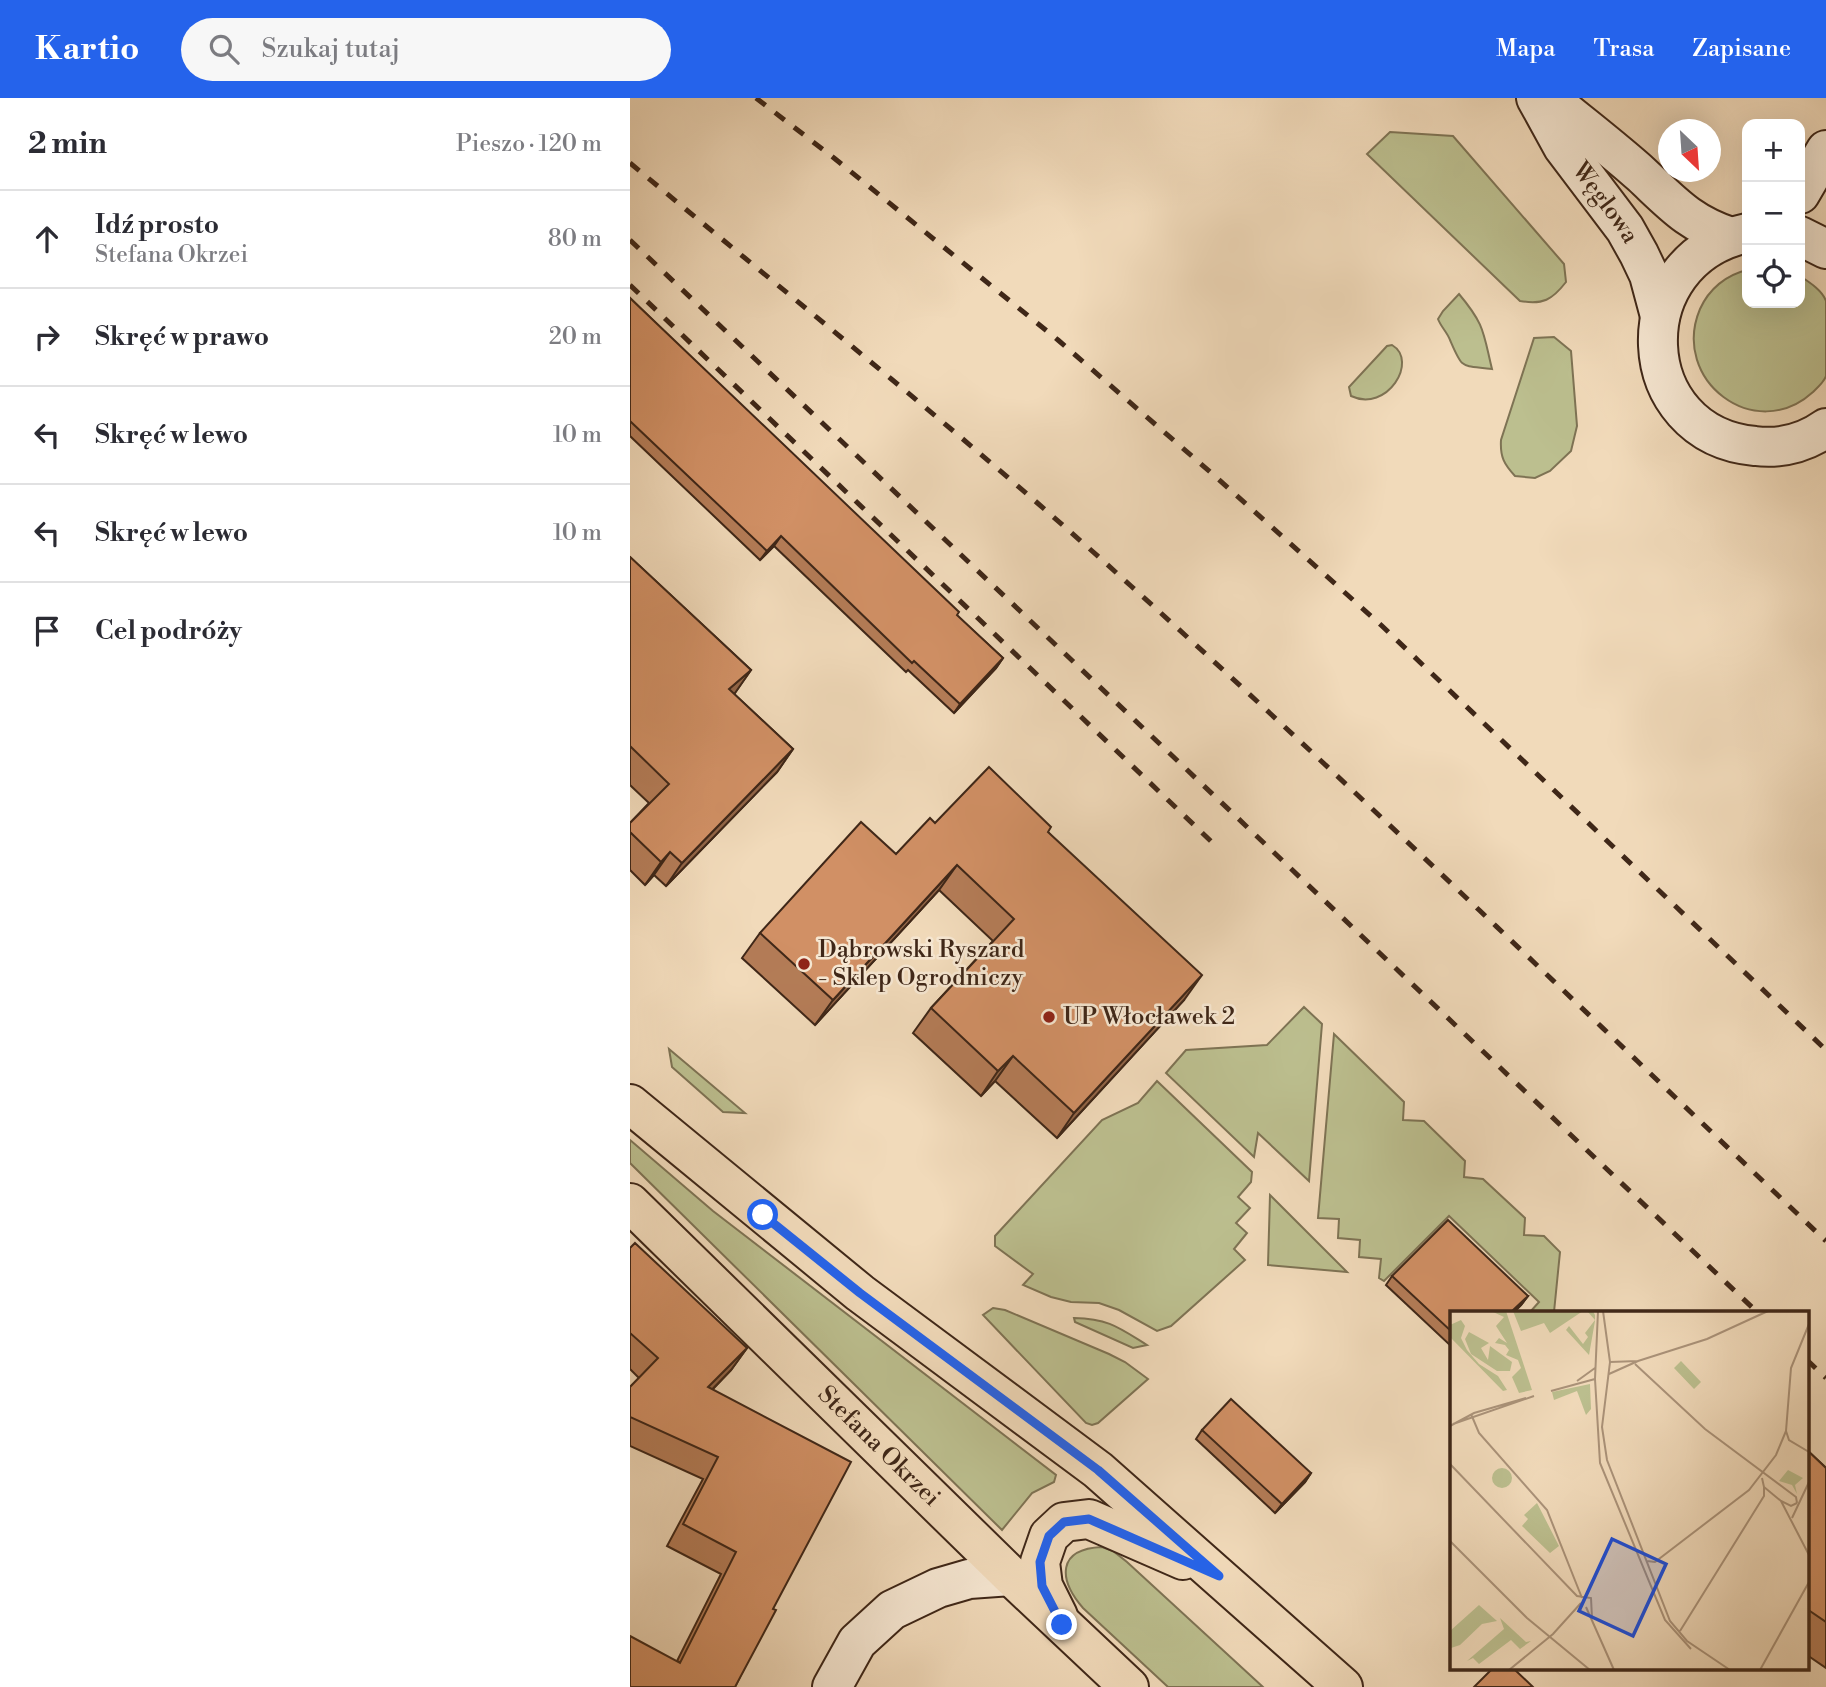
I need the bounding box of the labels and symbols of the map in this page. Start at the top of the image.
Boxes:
north arrow [1658,119,1721,182]
street label: Węglowa [1564,156,1645,249]
place label: Dąbrowski Ryszard - Sklep Ogrodniczy [818,935,1025,993]
marker: Dąbrowski Ryszard - Sklep Ogrodniczy [796,956,812,972]
place label: UP Włocławek 2 [1063,1002,1235,1032]
marker: UP Włocławek 2 [1041,1009,1057,1025]
route start [747,1199,778,1230]
inset map [1450,1311,1808,1670]
street label: Stefana Okrzei [811,1380,946,1513]
route end [1046,1609,1077,1640]

